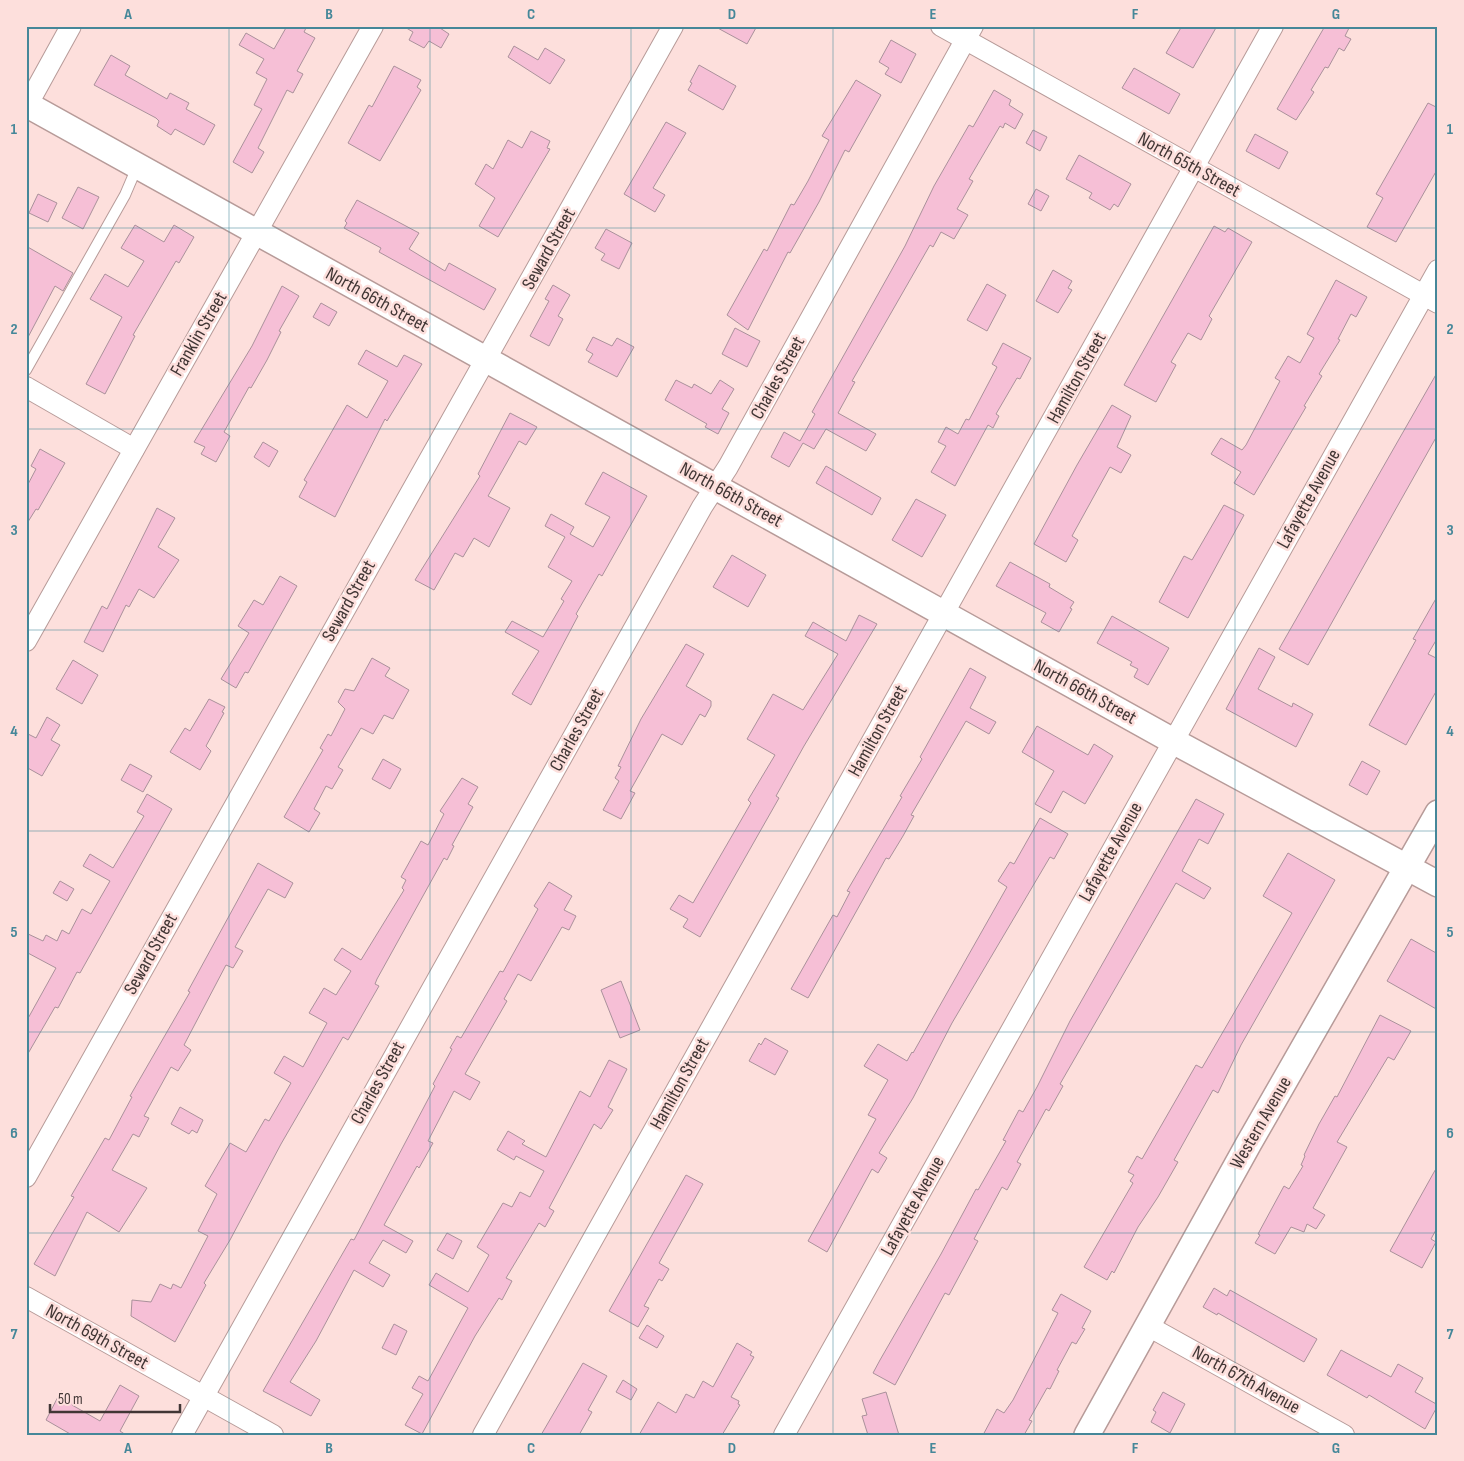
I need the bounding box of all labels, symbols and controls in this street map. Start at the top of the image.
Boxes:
text: A [123,5,132,24]
text: B [325,5,333,24]
text: C [527,5,535,24]
text: D [728,5,736,24]
text: E [930,5,937,24]
text: F [1132,5,1139,24]
text: G [1332,5,1340,24]
text: 1 [11,120,18,139]
text: 1 [1447,120,1454,139]
street label: North 65th Street [1134,128,1244,203]
street label: Seward Street [517,204,581,294]
street label: North 66th Street [322,262,433,338]
street label: Franklin Street [166,287,232,380]
text: 2 [10,320,18,339]
text: 2 [1446,320,1454,339]
street label: Hamilton Street [1042,328,1112,428]
street label: Charles Street [746,332,810,423]
street label: Lafayette Avenue [1272,445,1346,553]
street label: North 66th Street [676,457,787,533]
text: 3 [10,521,18,540]
text: 3 [1446,521,1454,540]
street label: Seward Street [317,556,381,646]
street label: North 66th Street [1030,654,1141,730]
street label: Hamilton Street [843,681,913,781]
street label: Charles Street [545,684,609,775]
text: 4 [10,722,18,741]
text: 4 [1446,722,1454,741]
street label: Lafayette Avenue [1074,798,1148,906]
street label: Seward Street [119,909,183,999]
text: 5 [10,923,18,942]
text: 5 [1446,923,1454,942]
street label: Hamilton Street [645,1034,715,1134]
street label: Charles Street [346,1037,410,1128]
street label: Western Avenue [1225,1073,1297,1173]
text: 6 [10,1124,18,1143]
text: 6 [1446,1124,1454,1143]
street label: Lafayette Avenue [876,1152,950,1260]
street label: North 69th Street [42,1299,153,1375]
text: 7 [11,1325,18,1344]
text: 7 [1447,1325,1454,1344]
street label: North 67th Avenue [1188,1341,1304,1419]
scale bar [50,1381,180,1413]
text: 50 m [58,1390,83,1409]
text: A [123,1439,132,1458]
text: B [325,1439,333,1458]
text: C [527,1439,535,1458]
text: D [728,1439,736,1458]
text: E [930,1439,937,1458]
text: F [1132,1439,1139,1458]
text: G [1332,1439,1340,1458]

